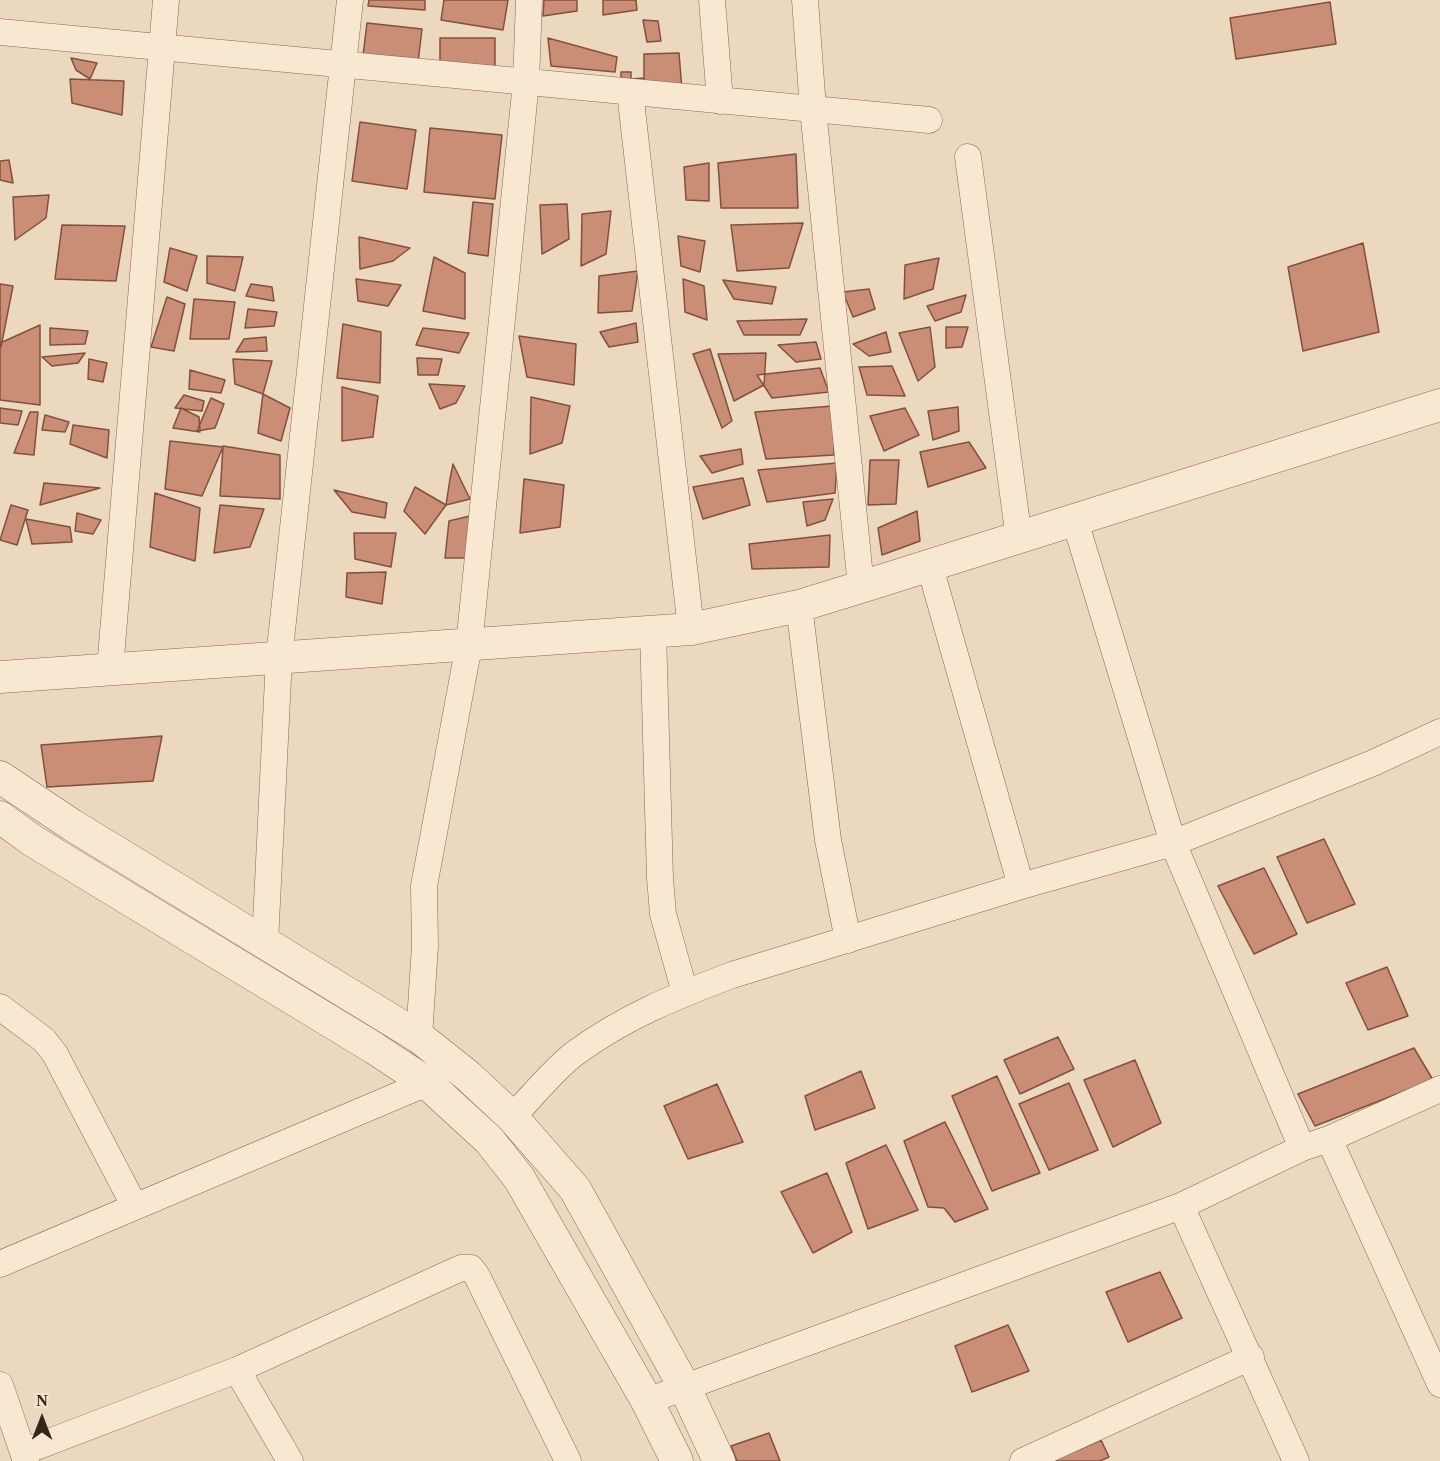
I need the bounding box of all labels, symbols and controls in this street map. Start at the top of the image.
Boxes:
north arrow [12,1389,72,1449]
text: N [36,1392,48,1409]

